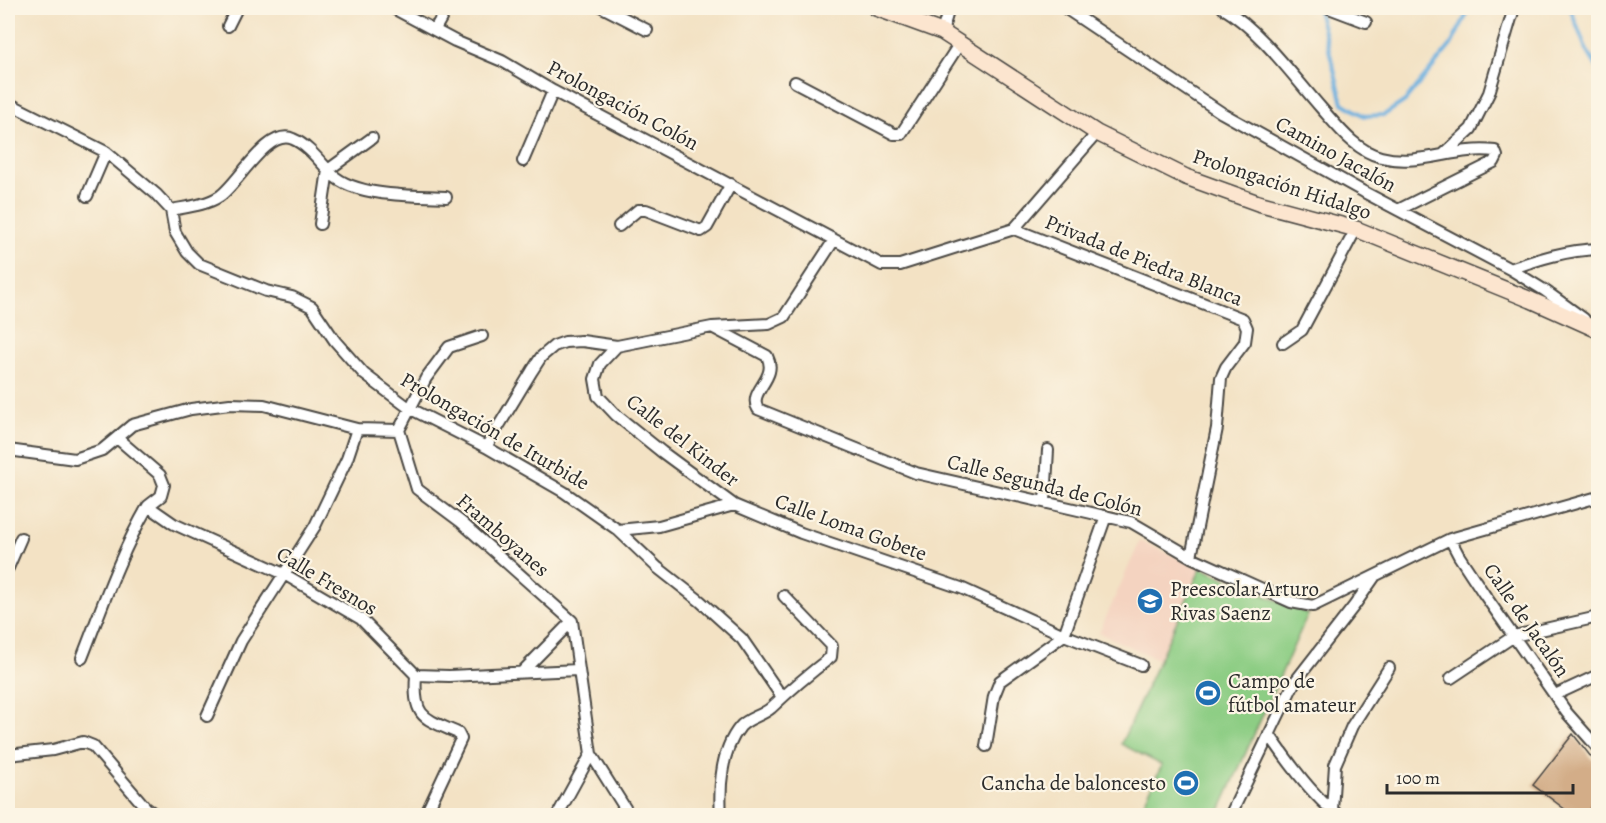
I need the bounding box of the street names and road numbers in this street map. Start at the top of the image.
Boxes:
street label: Prolongación Colón [542,53,704,157]
street label: Camino Jacalón [1271,109,1401,199]
street label: Prolongación Hidalgo [1189,142,1375,226]
street label: Privada de Piedra Blanca [1041,207,1247,313]
street label: Prolongación de Iturbide [395,365,595,497]
street label: Calle del Kinder [621,387,745,493]
street label: Calle Segunda de Colón [944,447,1146,523]
street label: Framboyanes [451,487,555,583]
street label: Calle Loma Gobete [771,487,931,567]
street label: Calle Fresnos [271,540,383,622]
street label: Calle de Jacalón [1477,557,1577,683]

